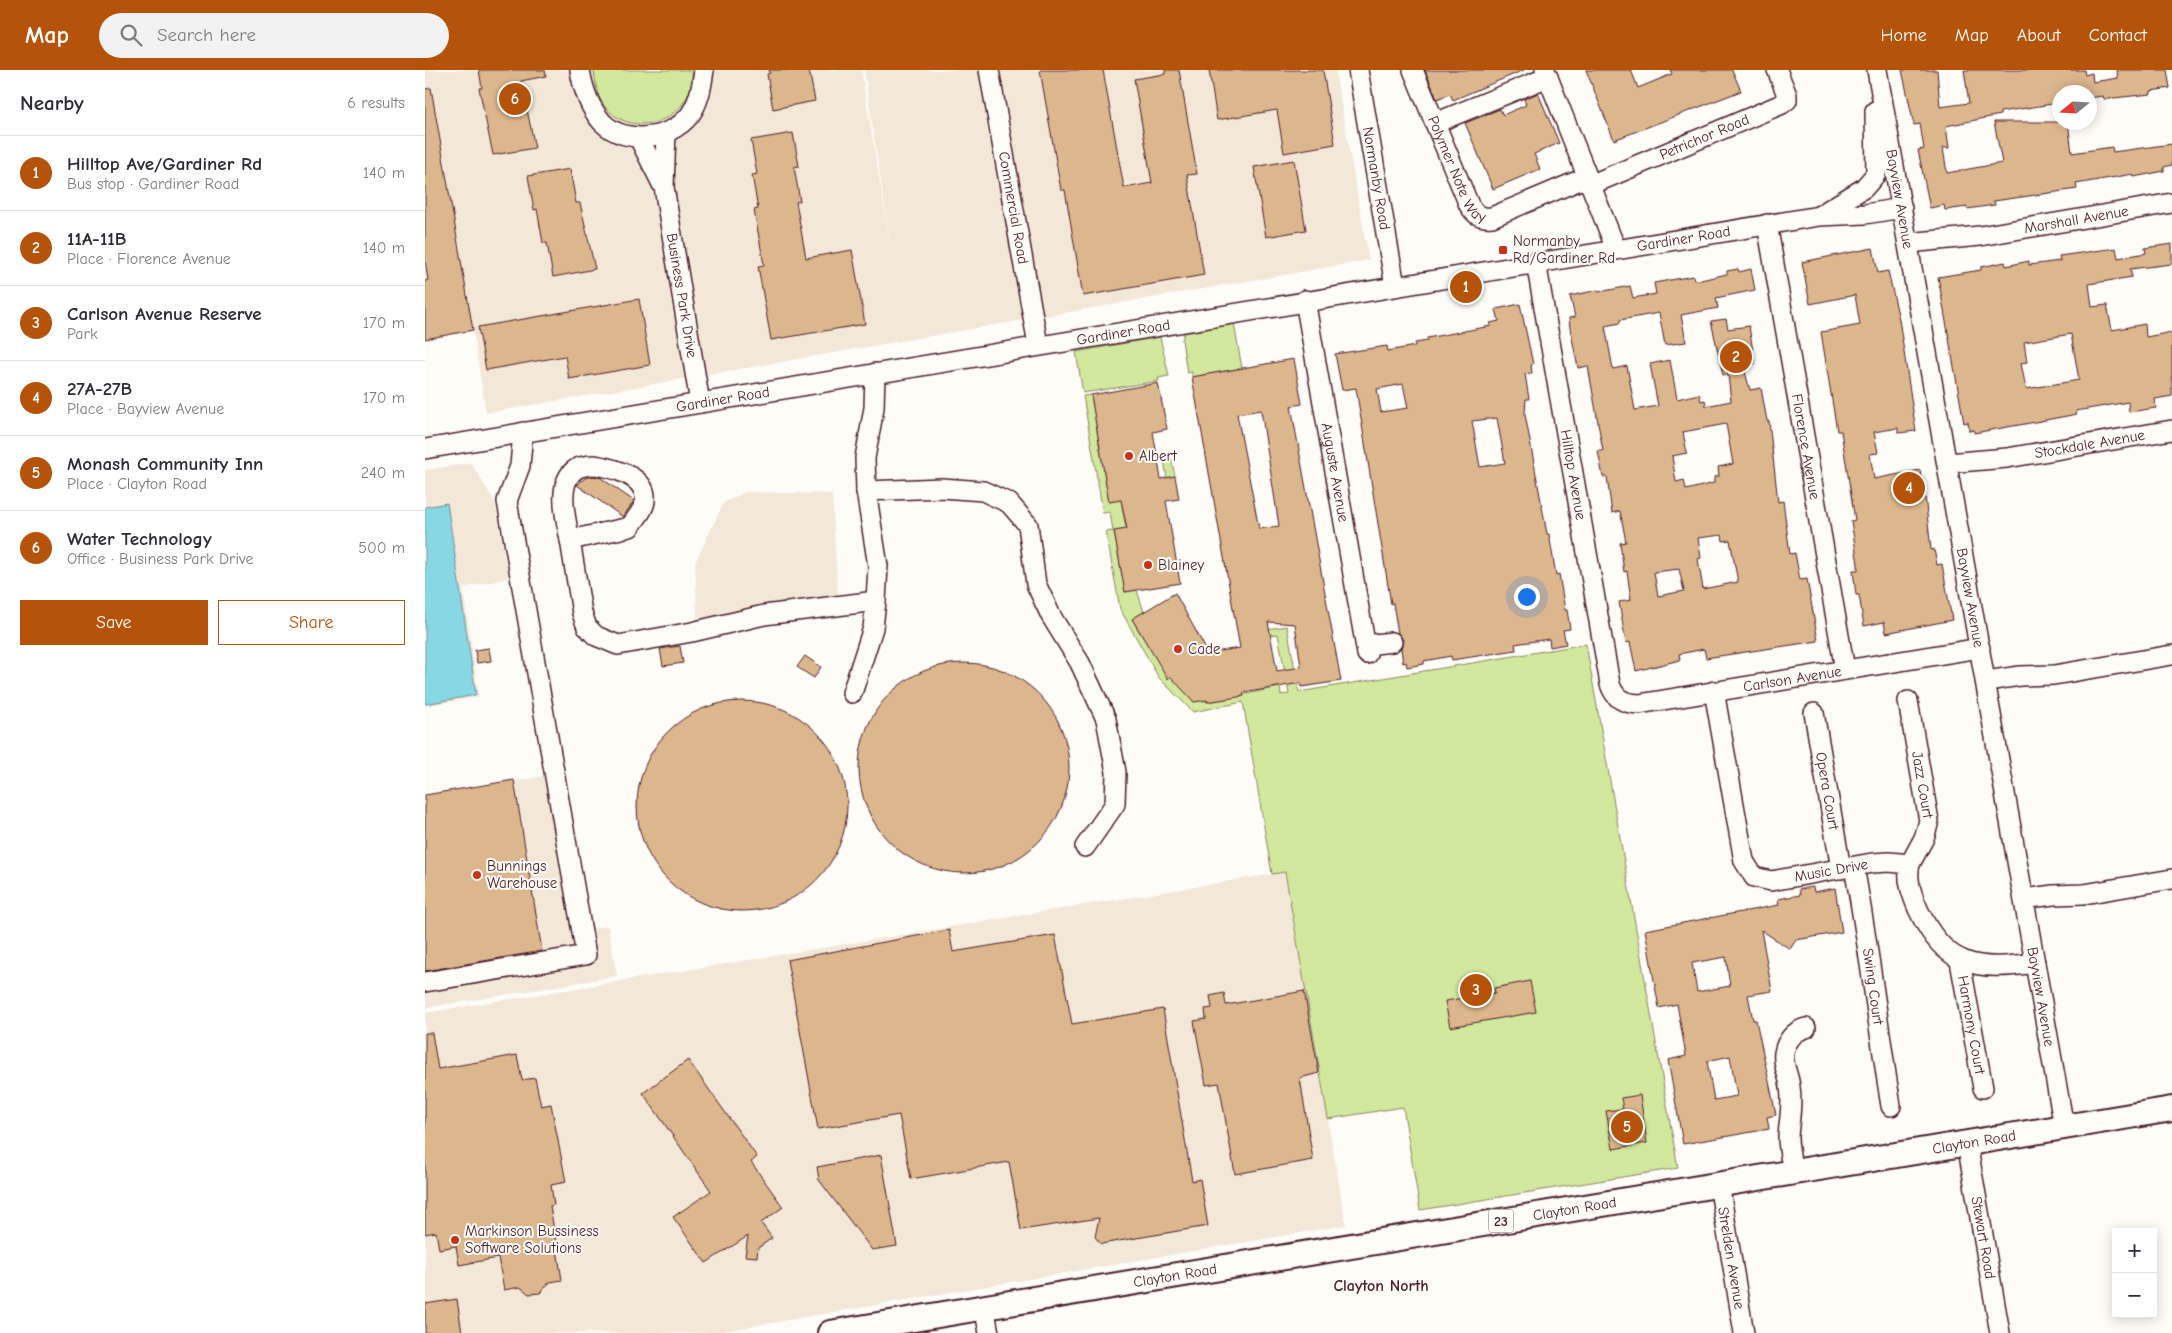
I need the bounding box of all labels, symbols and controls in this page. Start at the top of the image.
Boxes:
search box [99,13,449,58]
text: Map [25,21,69,49]
icon: search [117,21,145,49]
text: Search here [157,24,256,46]
text: Home [1880,25,1927,46]
text: Map [1955,25,1989,46]
text: About [2017,25,2061,46]
text: Contact [2089,25,2147,46]
pin: 6 [499,80,531,118]
north arrow [2052,85,2097,130]
text: Nearby [20,91,84,115]
text: 6 results [347,94,405,112]
street label: Petrichor Road [1657,110,1752,164]
street label: Polymer Note Way [1424,113,1488,226]
street label: Normanby Road [1359,125,1394,231]
street label: Bayview Avenue [1882,148,1918,251]
street label: Commercial Road [995,150,1032,266]
text: Hilltop Ave/Gardiner Rd [67,153,262,175]
text: 1 [33,164,39,182]
text: 140 m [363,164,405,182]
text: Bus stop · Gardiner Road [67,175,239,193]
street label: Marshall Avenue [2023,202,2130,237]
street label: Gardiner Road [1635,222,1732,255]
text: 11A-11B [67,228,126,250]
street label: Business Park Drive [663,232,701,360]
place label: Normanby Rd/Gardiner Rd [1513,232,1615,267]
text: 2 [32,239,40,257]
text: 140 m [363,239,405,257]
marker: Normanby Rd/Gardiner Rd [1497,244,1509,256]
text: Place · Florence Avenue [67,250,231,268]
pin: 1 [1450,268,1482,306]
text: Carlson Avenue Reserve [67,303,262,325]
text: 3 [32,314,40,332]
text: 170 m [363,314,405,332]
street label: Gardiner Road [1075,316,1171,349]
text: Park [67,325,98,343]
pin: 2 [1720,338,1752,376]
text: 27A-27B [67,378,132,400]
street label: Gardiner Road [675,383,771,416]
text: 4 [32,389,40,407]
text: 170 m [363,389,405,407]
street label: Florence Avenue [1788,392,1824,501]
text: Place · Bayview Avenue [67,400,224,418]
street label: Auguste Avenue [1318,421,1353,524]
street label: Stockdale Avenue [2033,426,2147,462]
street label: Hilltop Avenue [1557,428,1590,522]
place label: Albert [1139,447,1177,465]
marker: Albert [1123,450,1135,462]
text: Monash Community Inn [67,453,263,475]
text: 5 [32,464,40,482]
text: 240 m [361,464,405,482]
pin: 4 [1893,469,1925,507]
text: Place · Clayton Road [67,475,207,493]
text: Water Technology [67,528,212,550]
text: 6 [32,539,40,557]
text: 500 m [358,539,405,557]
street label: Bayview Avenue [1953,547,1988,649]
text: Office · Business Park Drive [67,550,253,568]
place label: Blainey [1158,556,1205,574]
marker: Blainey [1142,559,1154,571]
your location [1514,584,1540,610]
button: Save [20,600,208,645]
button: Share [218,600,405,645]
place label: Cade [1188,640,1221,658]
marker: Cade [1172,643,1184,655]
street label: Carlson Avenue [1742,662,1843,696]
street label: Jazz Court [1908,750,1937,820]
street label: Opera Court [1812,751,1843,832]
street label: Music Drive [1793,855,1870,886]
place label: Bunnings Warehouse [487,857,558,892]
marker: Bunnings Warehouse [471,869,483,881]
street label: Bayview Avenue [2023,945,2059,1048]
street label: Swing Court [1859,947,1888,1027]
pin: 3 [1460,971,1492,1009]
street label: Harmony Court [1954,974,1989,1076]
pin: 5 [1611,1108,1643,1146]
street label: Clayton Road [1931,1126,2017,1158]
street label: Clayton Road [1532,1193,1618,1225]
street label: Stewart Road [1967,1195,1999,1280]
street label: Strelden Avenue [1714,1205,1749,1311]
road number: 23 [1489,1210,1513,1232]
place label: Markinson Bussiness Software Solutions [465,1222,599,1257]
map controls [2112,1228,2157,1318]
button: + [2112,1228,2157,1273]
marker: Markinson Bussiness Software Solutions [449,1234,461,1246]
street label: Clayton Road [1132,1260,1218,1291]
button: − [2112,1273,2157,1318]
district label: Clayton North [1333,1277,1429,1295]

